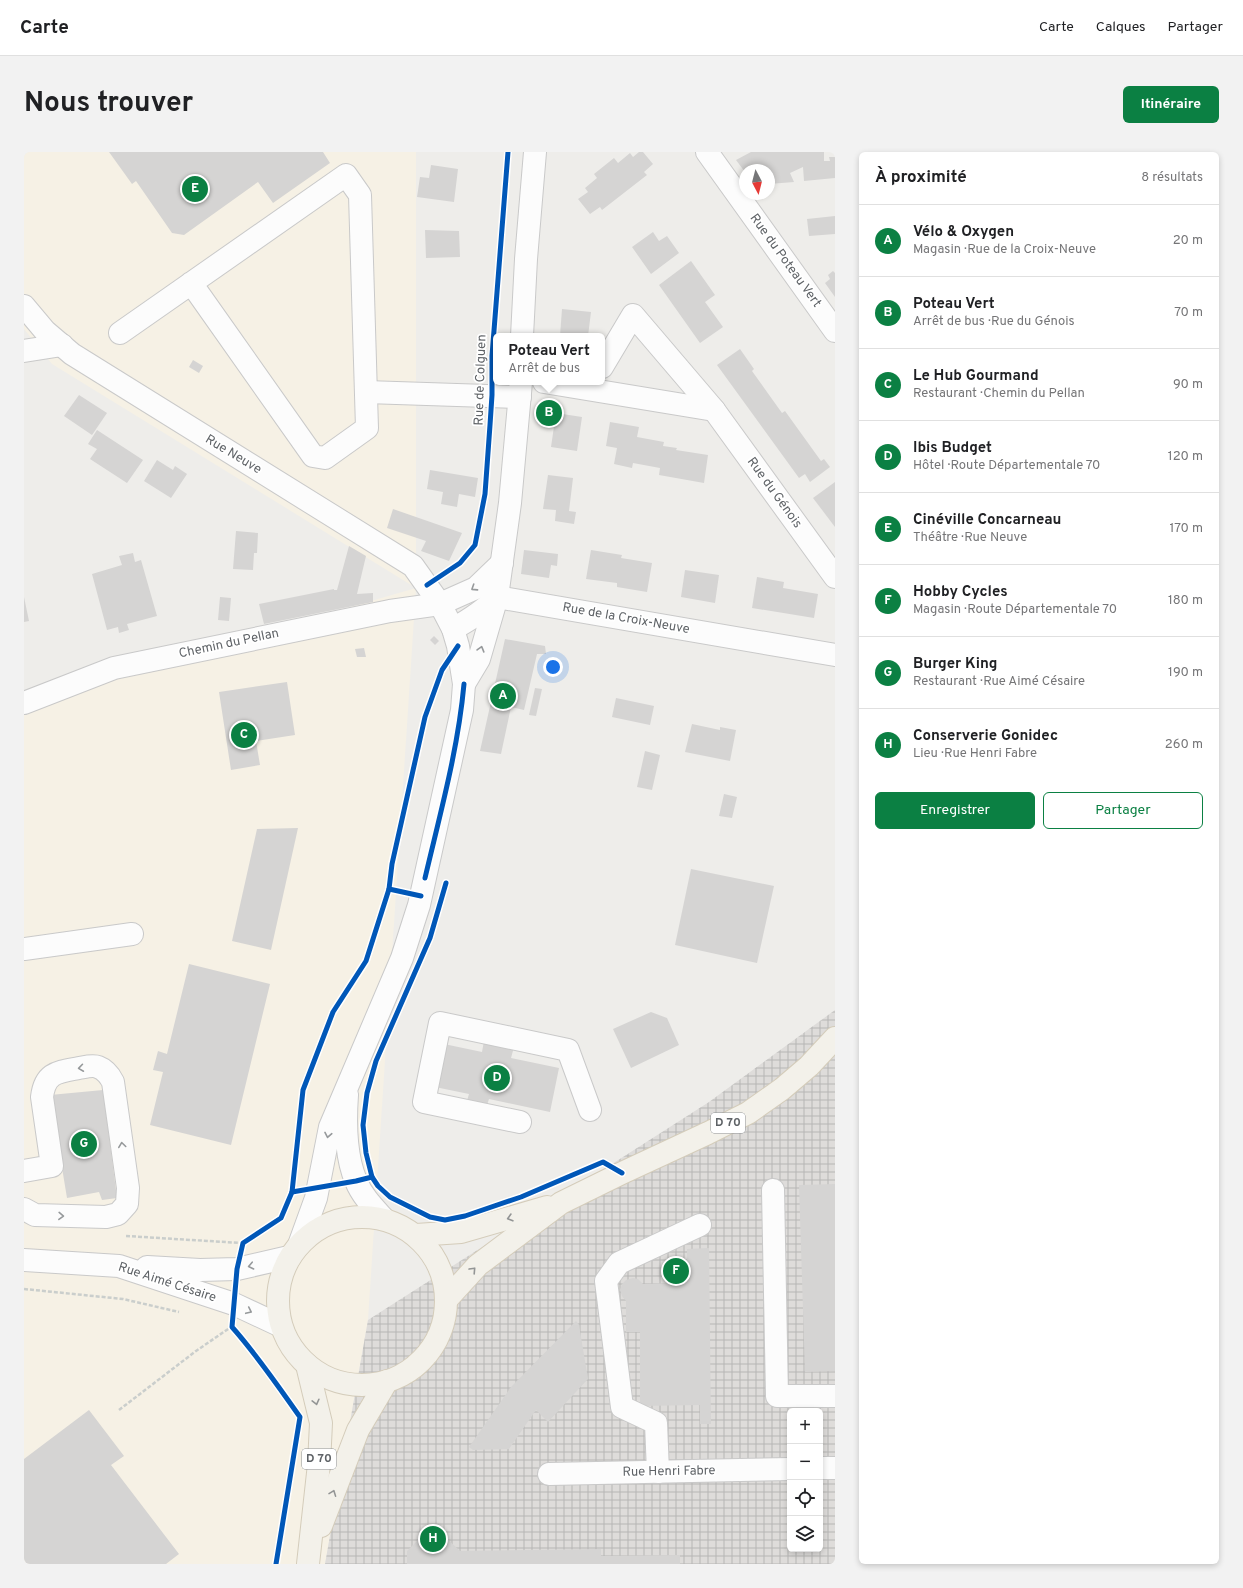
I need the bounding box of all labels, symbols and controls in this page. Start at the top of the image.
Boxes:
text: Carte [20,16,69,40]
text: Carte [1039,19,1074,36]
text: Calques [1096,19,1146,36]
text: Partager [1168,19,1223,36]
text: Nous trouver [24,86,193,122]
button: Itinéraire [1123,86,1219,123]
north arrow [739,164,775,200]
text: À proximité [875,167,967,189]
text: 8 résultats [1141,170,1203,186]
pin: E [182,174,208,204]
street label: Rue du Poteau Vert [746,211,824,311]
text: Vélo & Oxygen [913,223,1014,242]
text: A [883,233,893,249]
text: 20 m [1173,233,1203,249]
text: Magasin · Rue de la Croix-Neuve [913,242,1096,258]
text: Poteau Vert [913,295,995,314]
text: B [884,305,892,321]
text: 70 m [1174,305,1203,321]
text: Arrêt de bus · Rue du Génois [913,314,1075,330]
popup [493,333,605,385]
street label: Rue de Colguen [471,334,491,426]
text: Poteau Vert [508,342,590,361]
text: Arrêt de bus [508,361,580,377]
text: Le Hub Gourmand [913,367,1039,386]
text: C [884,377,892,393]
text: 90 m [1173,377,1203,393]
text: Restaurant · Chemin du Pellan [913,386,1085,402]
pin: B [536,398,562,428]
street label: Rue Neuve [202,432,264,478]
text: Ibis Budget [913,439,992,458]
text: D [883,449,893,465]
text: 120 m [1168,449,1203,465]
street label: Rue du Génois [743,455,805,531]
text: Hôtel · Route Départementale 70 [913,458,1100,474]
text: Cinéville Concarneau [913,511,1061,530]
text: E [884,521,892,537]
text: 170 m [1169,521,1203,537]
text: Théâtre · Rue Neuve [913,530,1027,546]
one-way arrow [472,583,479,590]
text: Hobby Cycles [913,583,1008,602]
text: F [884,593,892,609]
text: 180 m [1168,593,1203,609]
street label: Rue de la Croix-Neuve [561,600,691,638]
text: Magasin · Route Départementale 70 [913,602,1117,618]
street label: Chemin du Pellan [178,626,280,662]
one-way arrow [476,646,485,653]
text: Burger King [913,655,998,674]
your location [543,657,563,677]
text: G [884,665,892,681]
text: 190 m [1168,665,1203,681]
text: Restaurant · Rue Aimé Césaire [913,674,1085,690]
pin: A [490,681,516,711]
pin: C [231,720,257,750]
text: Conserverie Gonidec [913,727,1058,746]
text: H [883,737,893,753]
text: 260 m [1165,737,1203,753]
text: Lieu · Rue Henri Fabre [913,746,1037,762]
button: Enregistrer [875,792,1035,829]
button: Partager [1043,792,1203,829]
one-way arrow [78,1063,85,1072]
pin: D [484,1063,510,1093]
road number: D 70 [711,1113,745,1133]
pin: G [71,1129,97,1159]
one-way arrow [324,1132,333,1138]
one-way arrow [118,1142,127,1148]
one-way arrow [58,1212,64,1220]
one-way arrow [507,1213,514,1222]
pin: F [663,1256,689,1286]
street label: Rue Aimé Césaire [116,1260,218,1306]
one-way arrow [248,1261,254,1269]
one-way arrow [468,1267,476,1275]
one-way arrow [244,1306,252,1314]
one-way arrow [311,1399,320,1406]
map controls [787,1408,823,1552]
button: + [787,1408,823,1444]
button: − [787,1444,823,1480]
road number: D 70 [302,1449,336,1469]
street label: Rue Henri Fabre [622,1463,716,1481]
button: locate [787,1480,823,1516]
one-way arrow [329,1489,337,1496]
button: layers [787,1516,823,1552]
pin: H [420,1524,446,1554]

